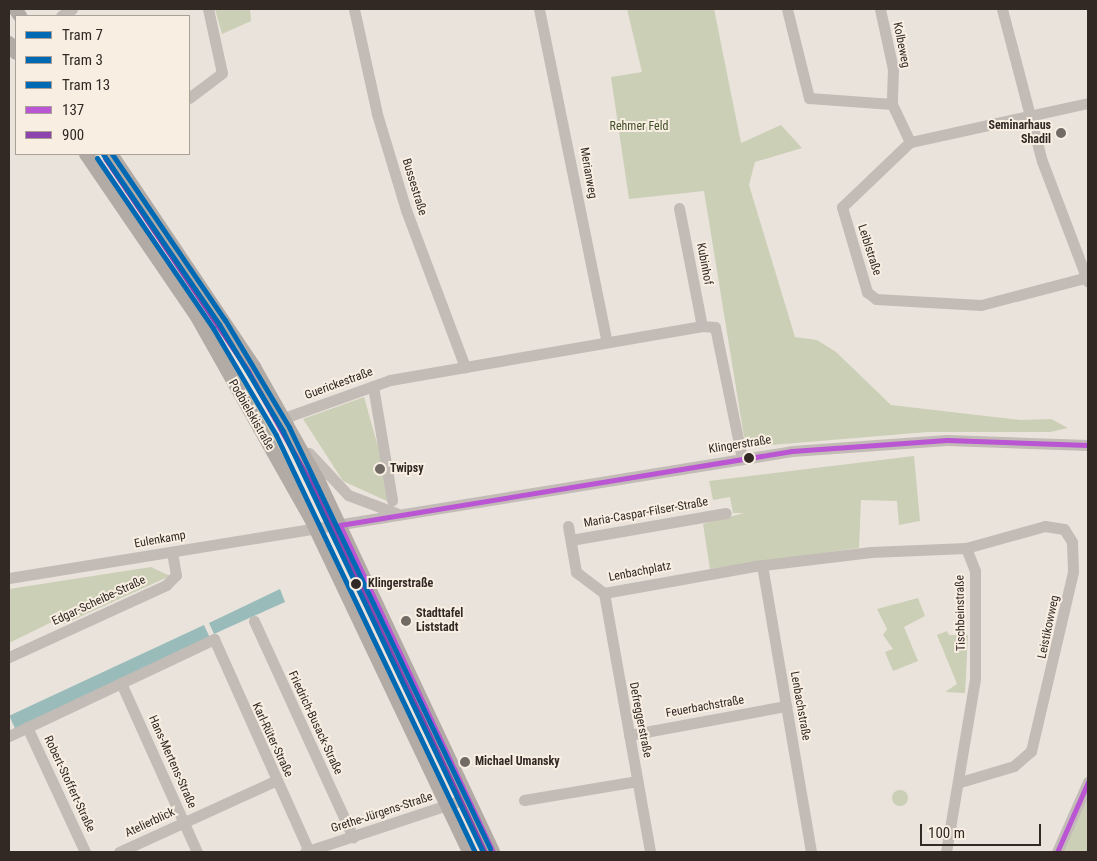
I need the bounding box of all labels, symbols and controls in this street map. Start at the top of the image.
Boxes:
legend [15,15,190,155]
street label: Kolbeweg [890,21,912,69]
text: Tram 7 [62,26,103,44]
text: Tram 3 [62,51,103,69]
text: Tram 13 [62,76,110,94]
text: 137 [62,101,84,119]
place label: Seminarhaus Shadil [988,119,1051,147]
park label: Rehmer Feld [610,120,668,134]
text: 900 [62,126,84,144]
marker: Seminarhaus Shadil [1055,127,1067,139]
street label: Merianweg [576,146,600,200]
street label: Bussestraße [398,157,430,217]
street label: Leiblstraße [854,223,884,277]
street label: Kubinhof [693,242,715,286]
street label: Guerickestraße [303,365,375,403]
street label: Podbielskistraße [225,377,277,453]
street label: Klingerstraße [708,433,772,457]
unlabelled marker [744,453,754,463]
place label: Twipsy [390,462,424,476]
marker: Twipsy [374,463,386,475]
street label: Maria-Caspar-Filser-Straße [583,495,709,531]
street label: Eulenkamp [133,528,187,552]
street label: Lenbachplatz [608,559,672,585]
street label: Edgar-Scheibe-Straße [50,573,148,629]
street label: Tischbeinstraße [953,575,969,651]
marker: Klingerstraße [348,576,364,592]
place label: Klingerstraße [368,577,433,591]
street label: Leistikowweg [1035,594,1063,660]
place label: Stadttafel Liststadt [416,607,463,635]
marker: Stadttafel Liststadt [400,615,412,627]
street label: Friedrich-Busack-Straße [285,669,345,777]
street label: Lenbachstraße [787,670,813,742]
street label: Defreggerstraße [626,681,654,759]
street label: Feuerbachstraße [665,693,745,721]
street label: Karl-Rüter-Straße [248,700,296,780]
street label: Hans-Mertens-Straße [145,713,199,811]
street label: Robert-Stoffert-Straße [40,734,98,834]
place label: Michael Umansky [475,755,560,769]
marker: Michael Umansky [459,756,471,768]
street label: Grethe-Jürgens-Straße [329,790,435,836]
street label: Atelierblick [123,805,177,841]
scale bar [922,814,1043,846]
text: 100 m [928,824,965,842]

